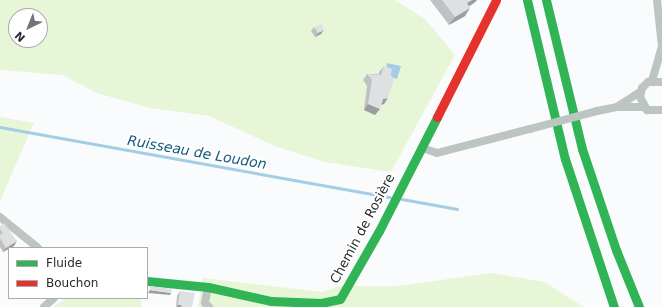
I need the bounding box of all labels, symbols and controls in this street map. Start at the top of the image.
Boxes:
north arrow [8,8,48,48]
text: N [12,29,28,44]
water label: Ruisseau de Loudon [126,131,268,173]
street label: Chemin de Rosière [327,171,399,287]
legend [8,247,148,299]
text: Fluide [46,256,82,270]
text: Bouchon [46,276,98,290]

